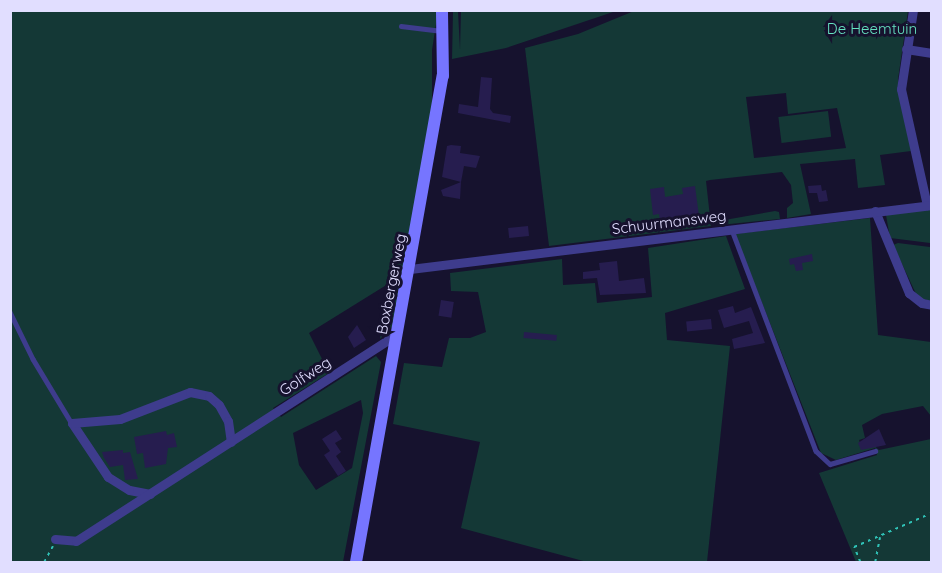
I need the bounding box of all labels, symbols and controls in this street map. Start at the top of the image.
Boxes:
park label: De Heemtuin [827,20,917,38]
street label: Schuurmansweg [611,206,727,238]
street label: Boxbergerweg [372,232,410,336]
street label: Golfweg [276,353,334,399]

